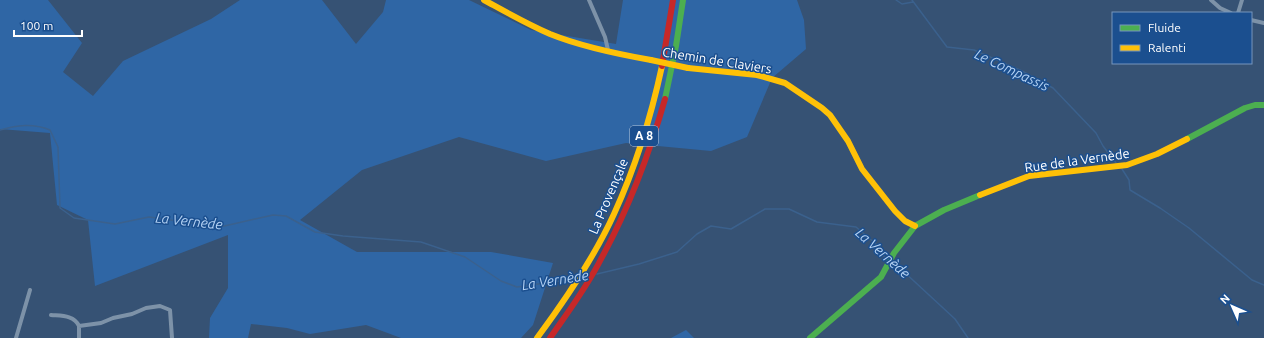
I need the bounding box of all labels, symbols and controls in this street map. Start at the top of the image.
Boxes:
scale bar [14,12,82,38]
legend [1112,12,1252,64]
text: 100 m [20,19,53,32]
text: Fluide [1148,21,1181,34]
text: Ralenti [1148,41,1186,54]
street label: Chemin de Claviers [661,44,773,76]
water label: Le Compassis [972,46,1052,94]
road number: A 8 [630,126,658,146]
street label: Rue de la Vernède [1024,146,1130,174]
street label: La Provençale [586,156,630,236]
water label: La Vernède [155,210,223,232]
water label: La Vernède [853,224,913,282]
water label: La Vernède [520,267,590,293]
north arrow [1212,286,1252,326]
text: N [1218,292,1232,306]

